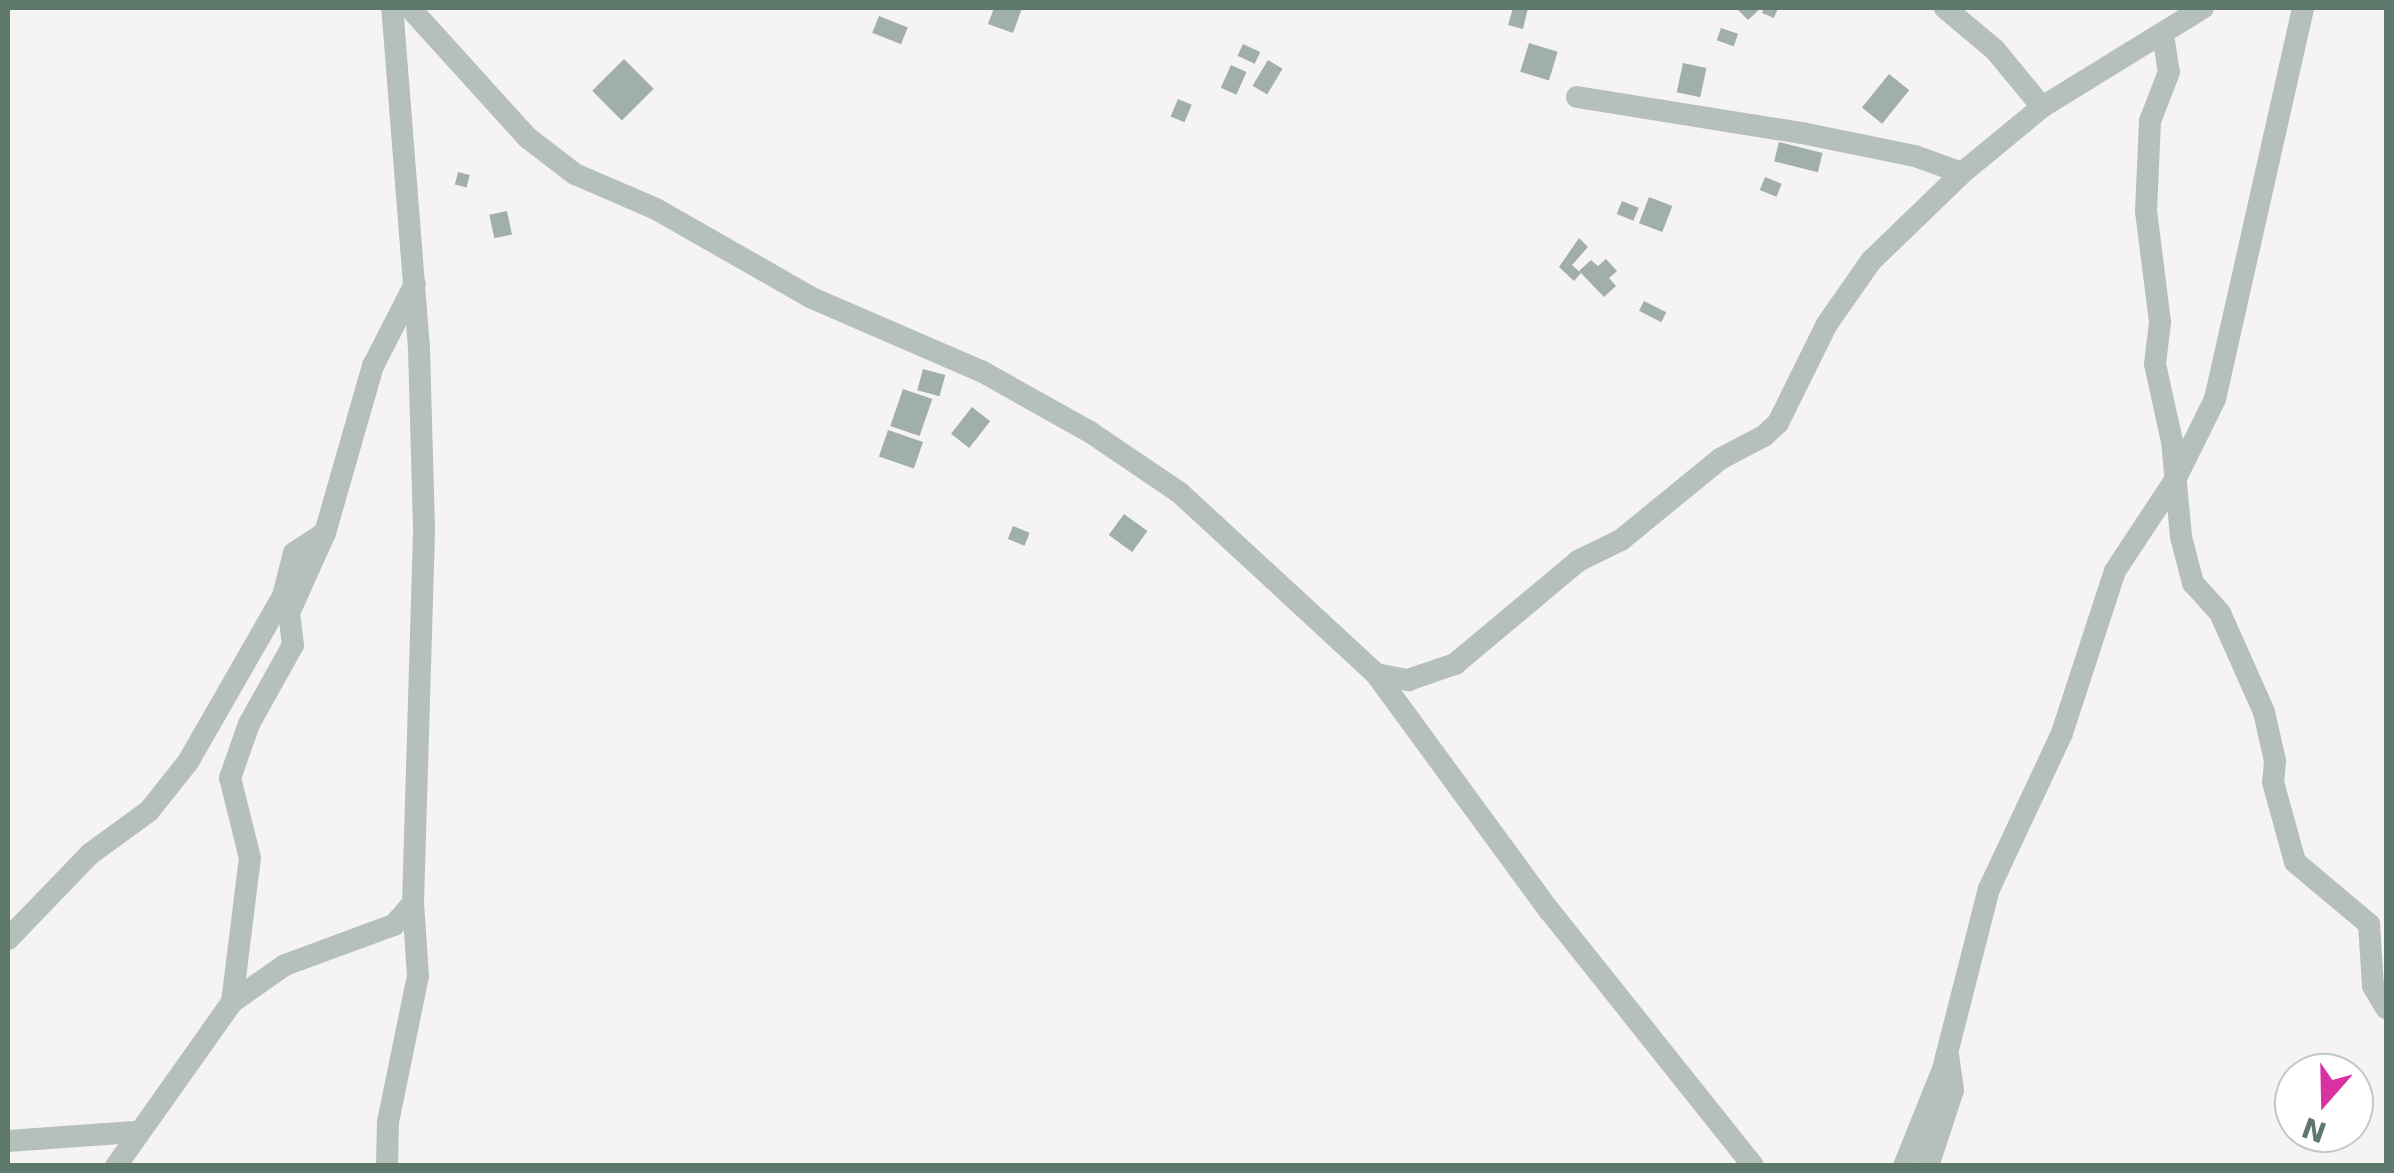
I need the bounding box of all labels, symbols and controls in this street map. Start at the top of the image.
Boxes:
north arrow [2274,1053,2374,1153]
text: N [2298,1110,2331,1149]

